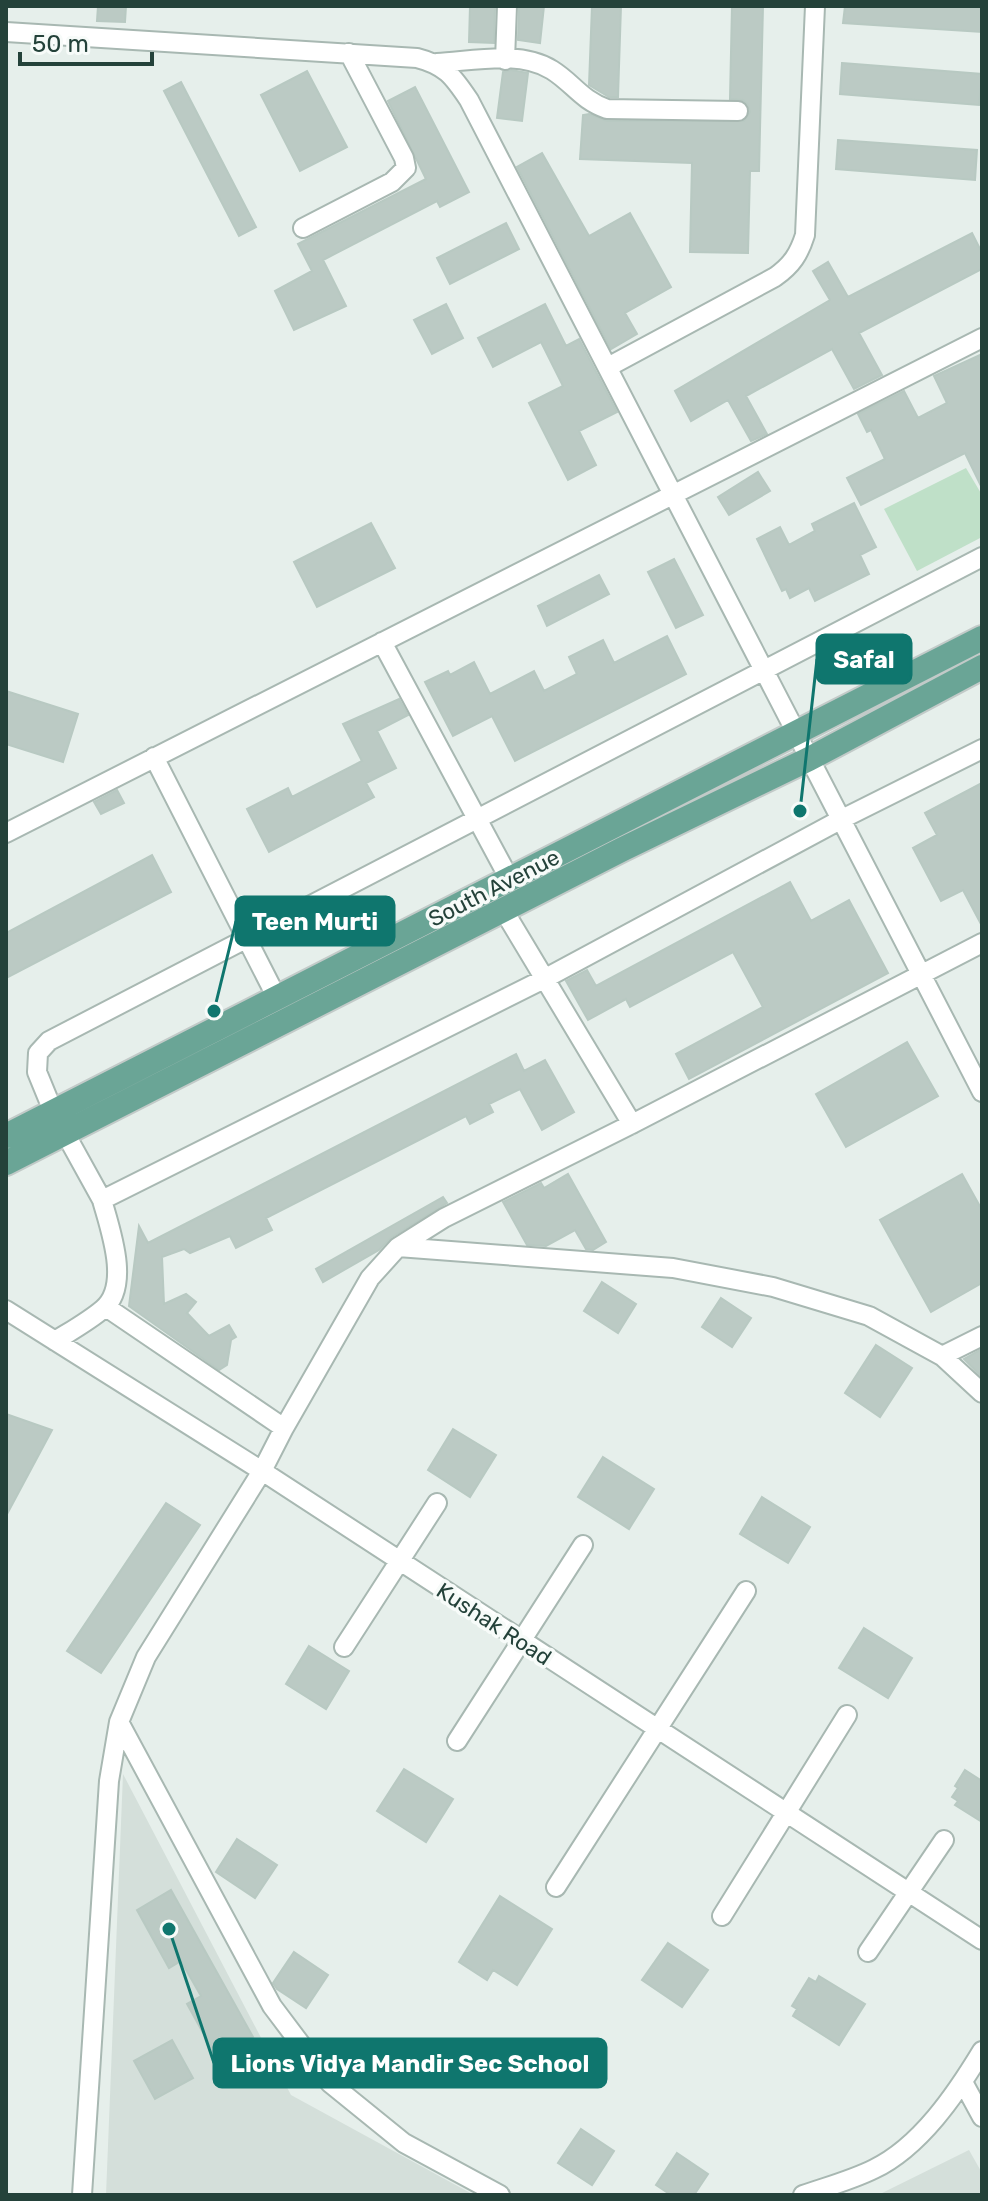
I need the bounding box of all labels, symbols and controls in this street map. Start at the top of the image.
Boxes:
scale bar [20,16,152,66]
text: 50 m [32,30,89,58]
callout: Safal [817,635,911,683]
text: Safal [833,646,895,674]
street label: South Avenue [424,843,564,933]
callout: Teen Murti [236,897,394,945]
text: Teen Murti [252,908,378,936]
street label: Kushak Road [432,1577,556,1671]
callout: Lions Vidya Mandir Sec School [214,2039,606,2087]
text: Lions Vidya Mandir Sec School [231,2050,589,2078]

